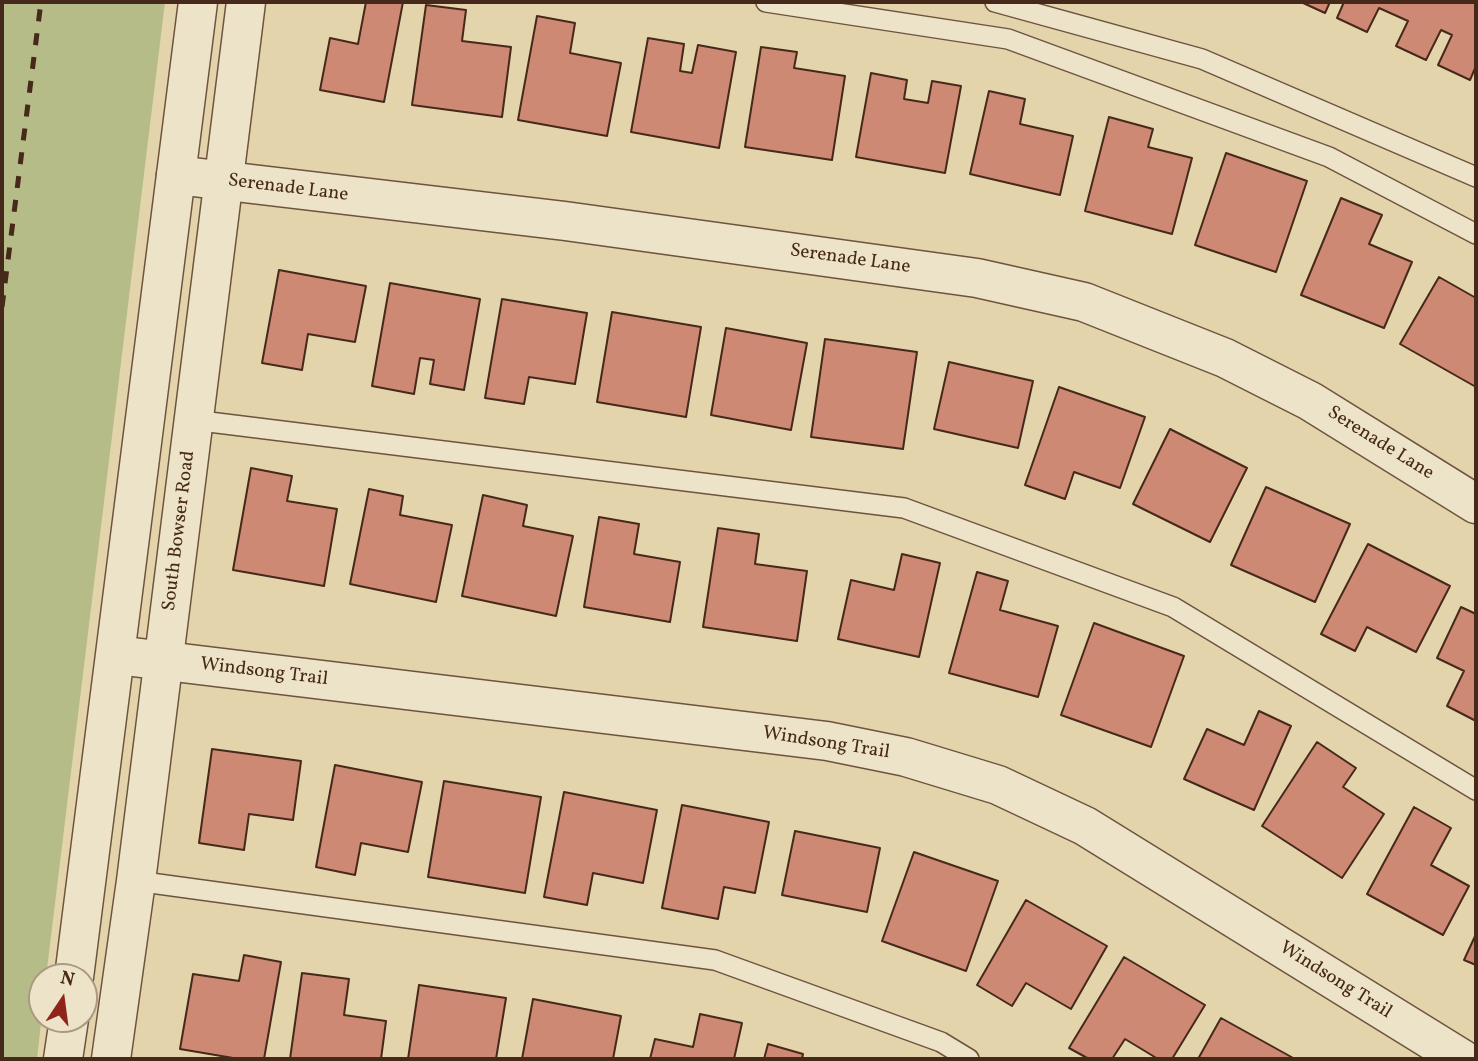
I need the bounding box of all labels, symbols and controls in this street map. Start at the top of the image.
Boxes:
street label: Serenade Lane [226,170,350,208]
street label: Serenade Lane [788,240,912,280]
street label: Serenade Lane [1323,402,1437,486]
street label: South Bowser Road [159,450,201,612]
street label: Windsong Trail [199,654,329,692]
street label: Windsong Trail [761,723,891,765]
street label: Windsong Trail [1274,937,1396,1025]
north arrow [28,963,98,1033]
text: N [58,965,77,994]

